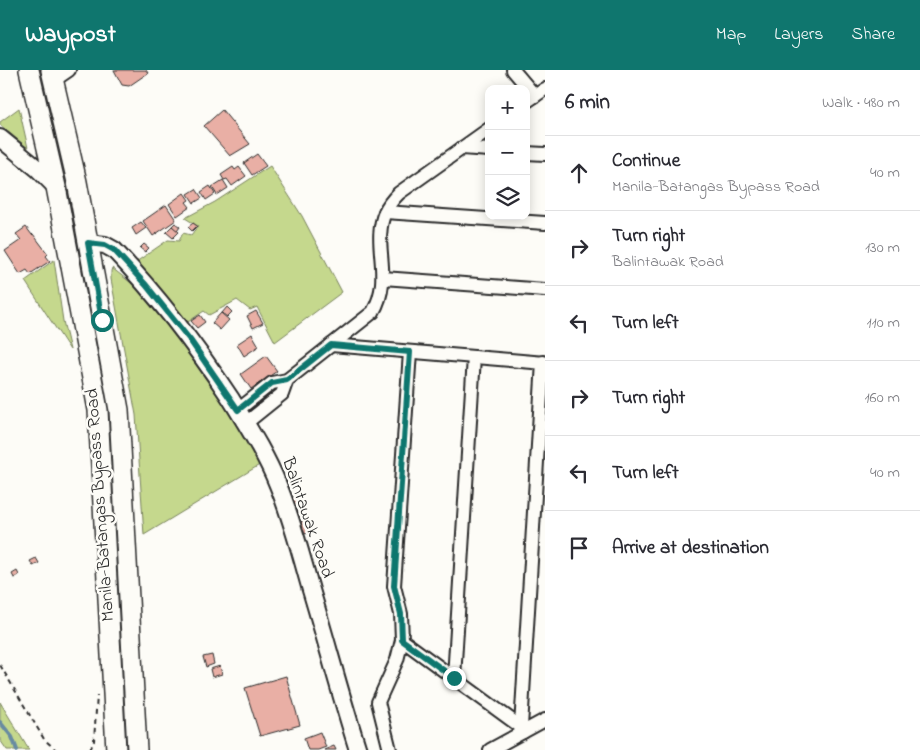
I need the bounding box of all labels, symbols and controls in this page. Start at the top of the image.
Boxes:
text: Waypost [25,18,116,53]
text: Map [716,22,746,48]
text: Layers [774,22,824,48]
text: Share [852,22,895,48]
map controls [485,85,530,220]
button: + [485,85,530,130]
text: 6 min [565,88,610,118]
text: Walk · 480 m [822,91,900,115]
button: − [485,130,530,175]
text: Continue [612,148,680,175]
icon: ahead [565,159,593,187]
text: 40 m [870,161,900,185]
button: layers [485,175,530,220]
text: Manila-Batangas Bypass Road [612,175,820,199]
text: Turn right [612,223,685,250]
icon: right [565,234,593,262]
text: 130 m [865,236,900,260]
text: Balintawak Road [612,250,724,274]
route start [91,309,114,332]
icon: left [565,309,593,337]
text: Turn left [612,310,679,337]
text: 110 m [866,311,900,335]
icon: right [565,384,593,412]
text: Turn right [612,385,685,412]
text: 160 m [865,386,900,410]
street label: Manila-Batangas Bypass Road [80,387,123,623]
street label: Balintawak Road [274,453,340,582]
icon: left [565,459,593,487]
text: Turn left [612,460,679,487]
text: 40 m [870,461,900,485]
icon: arrive [565,534,593,562]
text: Arrive at destination [612,535,769,562]
route end [443,667,466,690]

